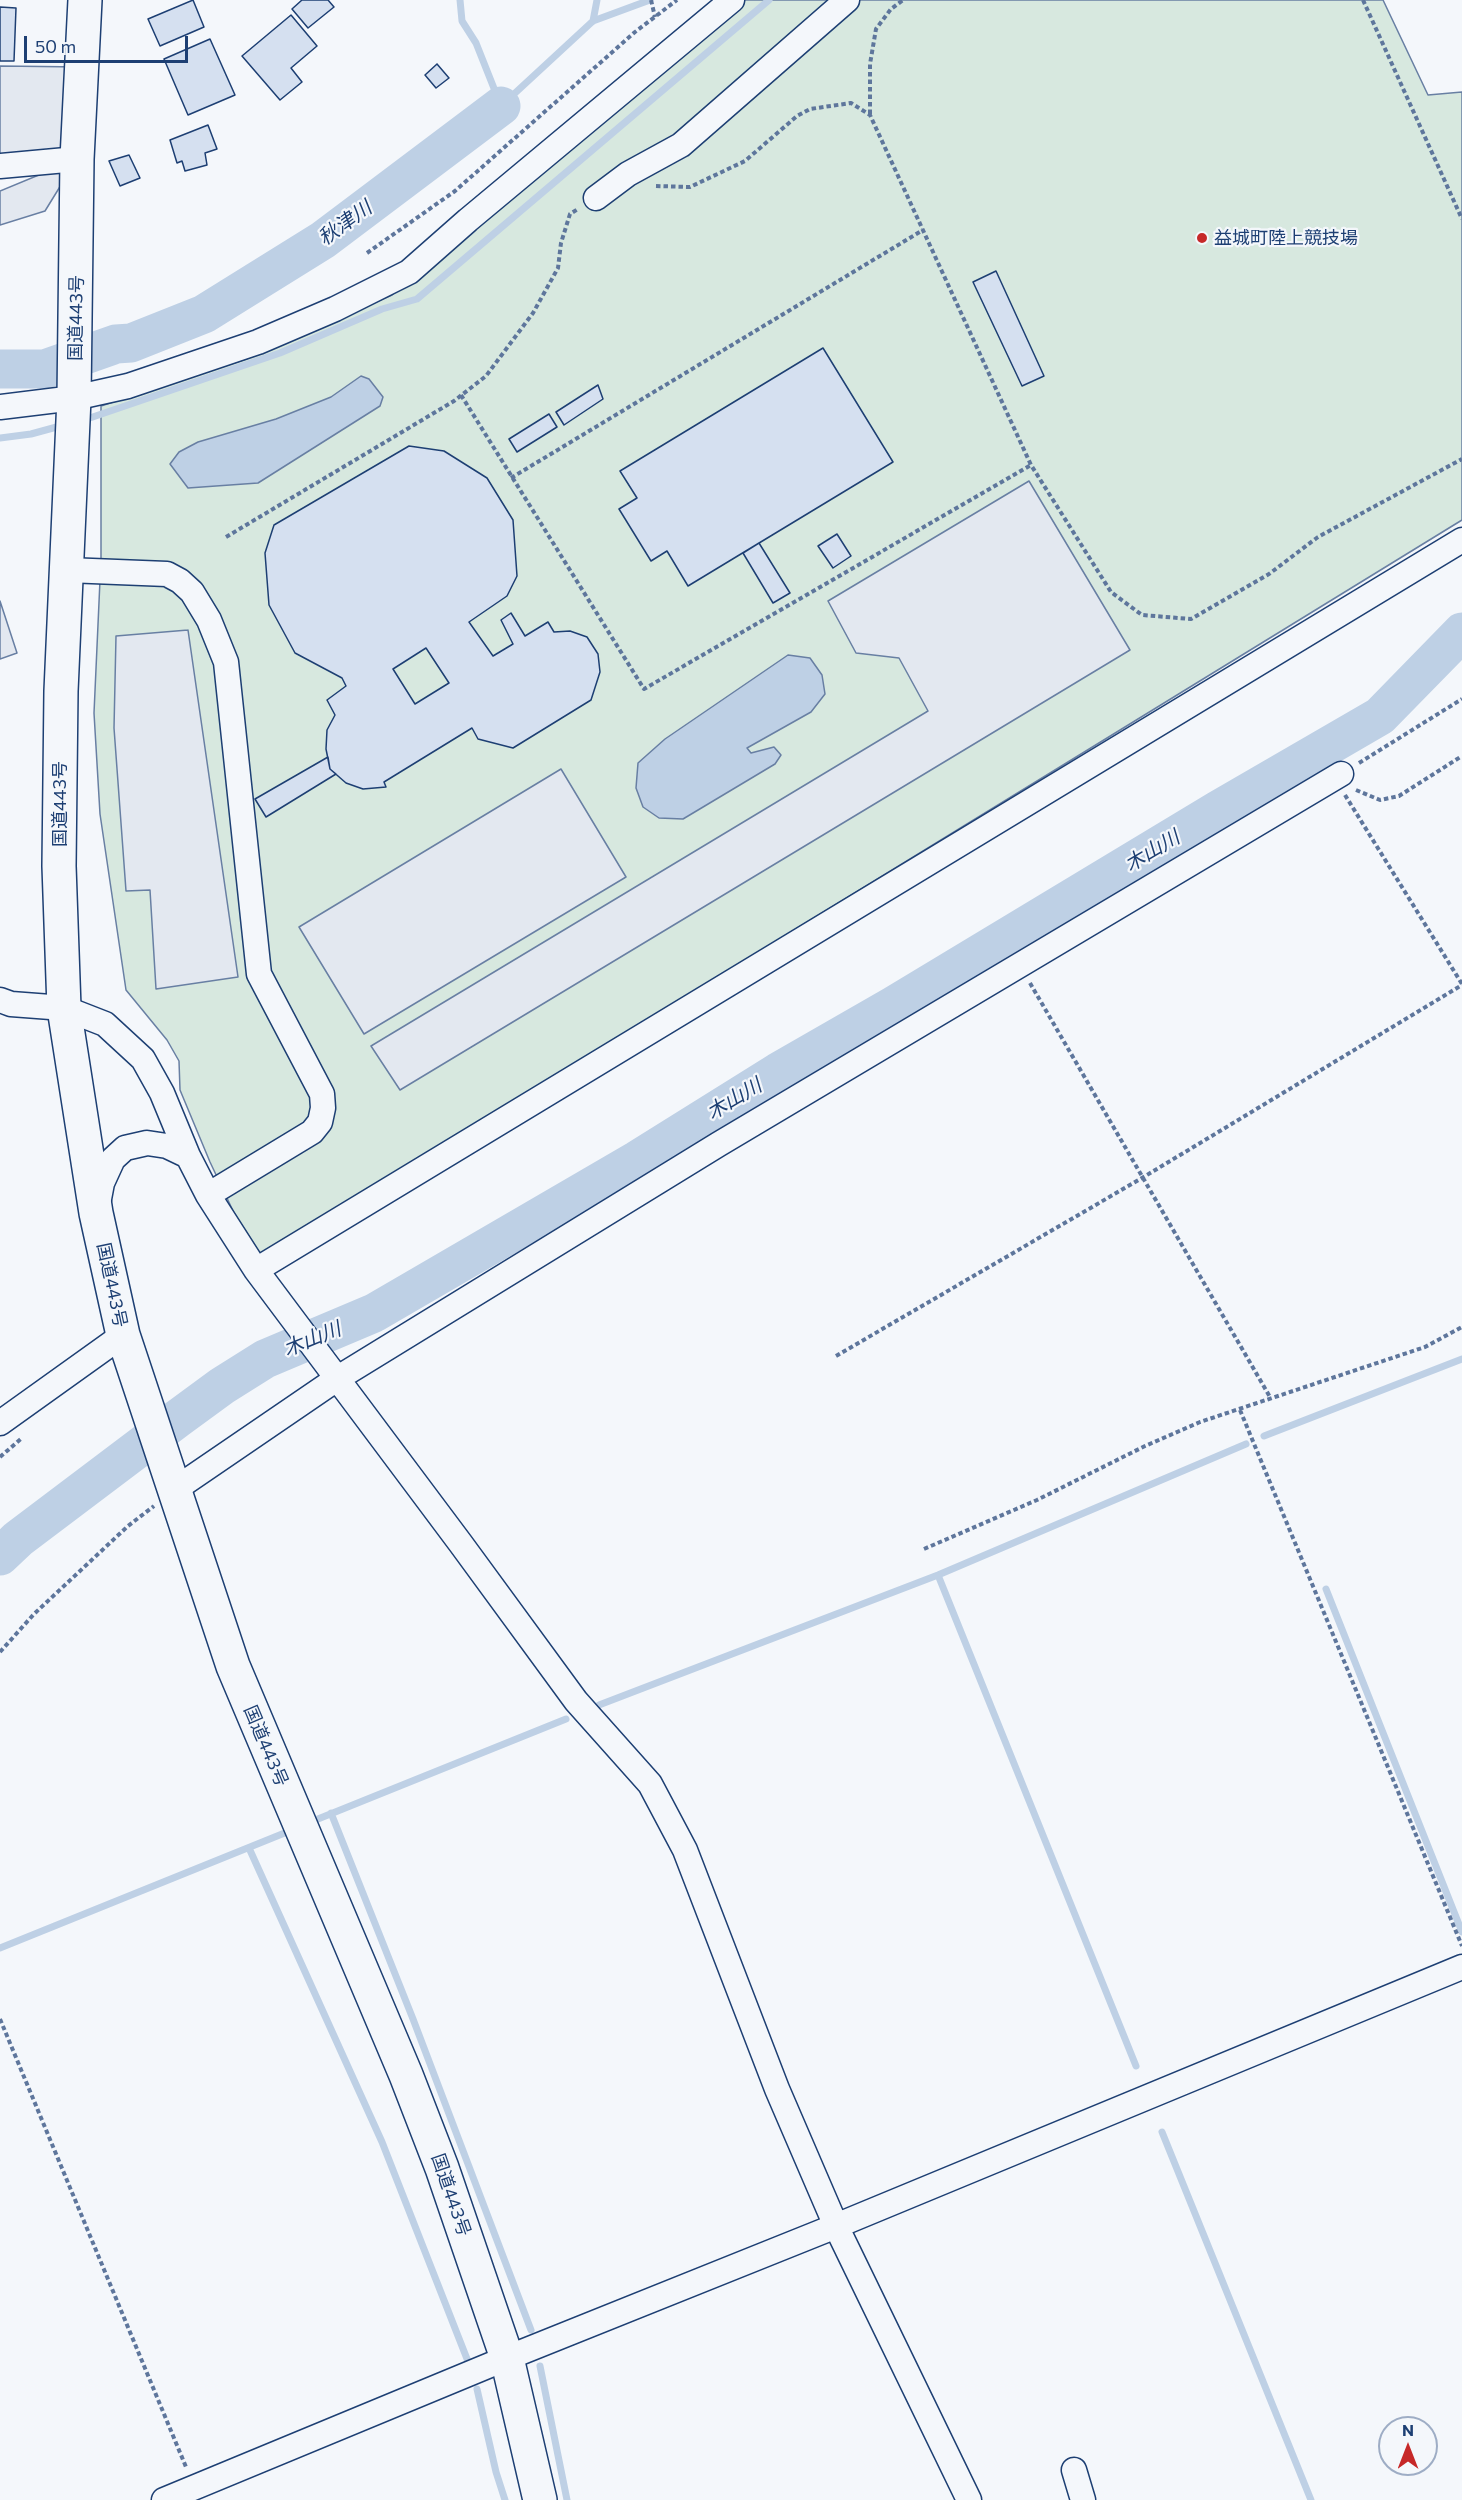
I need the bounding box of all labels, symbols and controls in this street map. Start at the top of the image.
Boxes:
scale bar [27,24,190,62]
text: 50 m [35,35,76,57]
water label: 秋津川 [314,196,376,250]
place label: 益城町陸上競技場 [1214,227,1358,249]
marker: 益城町陸上競技場 [1195,231,1209,245]
street label: 国道443号 [64,275,88,361]
street label: 国道443号 [49,761,71,847]
water label: 木山川 [1120,825,1184,877]
water label: 木山川 [702,1073,766,1125]
street label: 国道443号 [93,1241,131,1329]
water label: 木山川 [280,1317,344,1361]
street label: 国道443号 [239,1702,293,1790]
street label: 国道443号 [427,2151,475,2239]
north arrow [1378,2416,1438,2476]
text: N [1402,2420,1414,2439]

